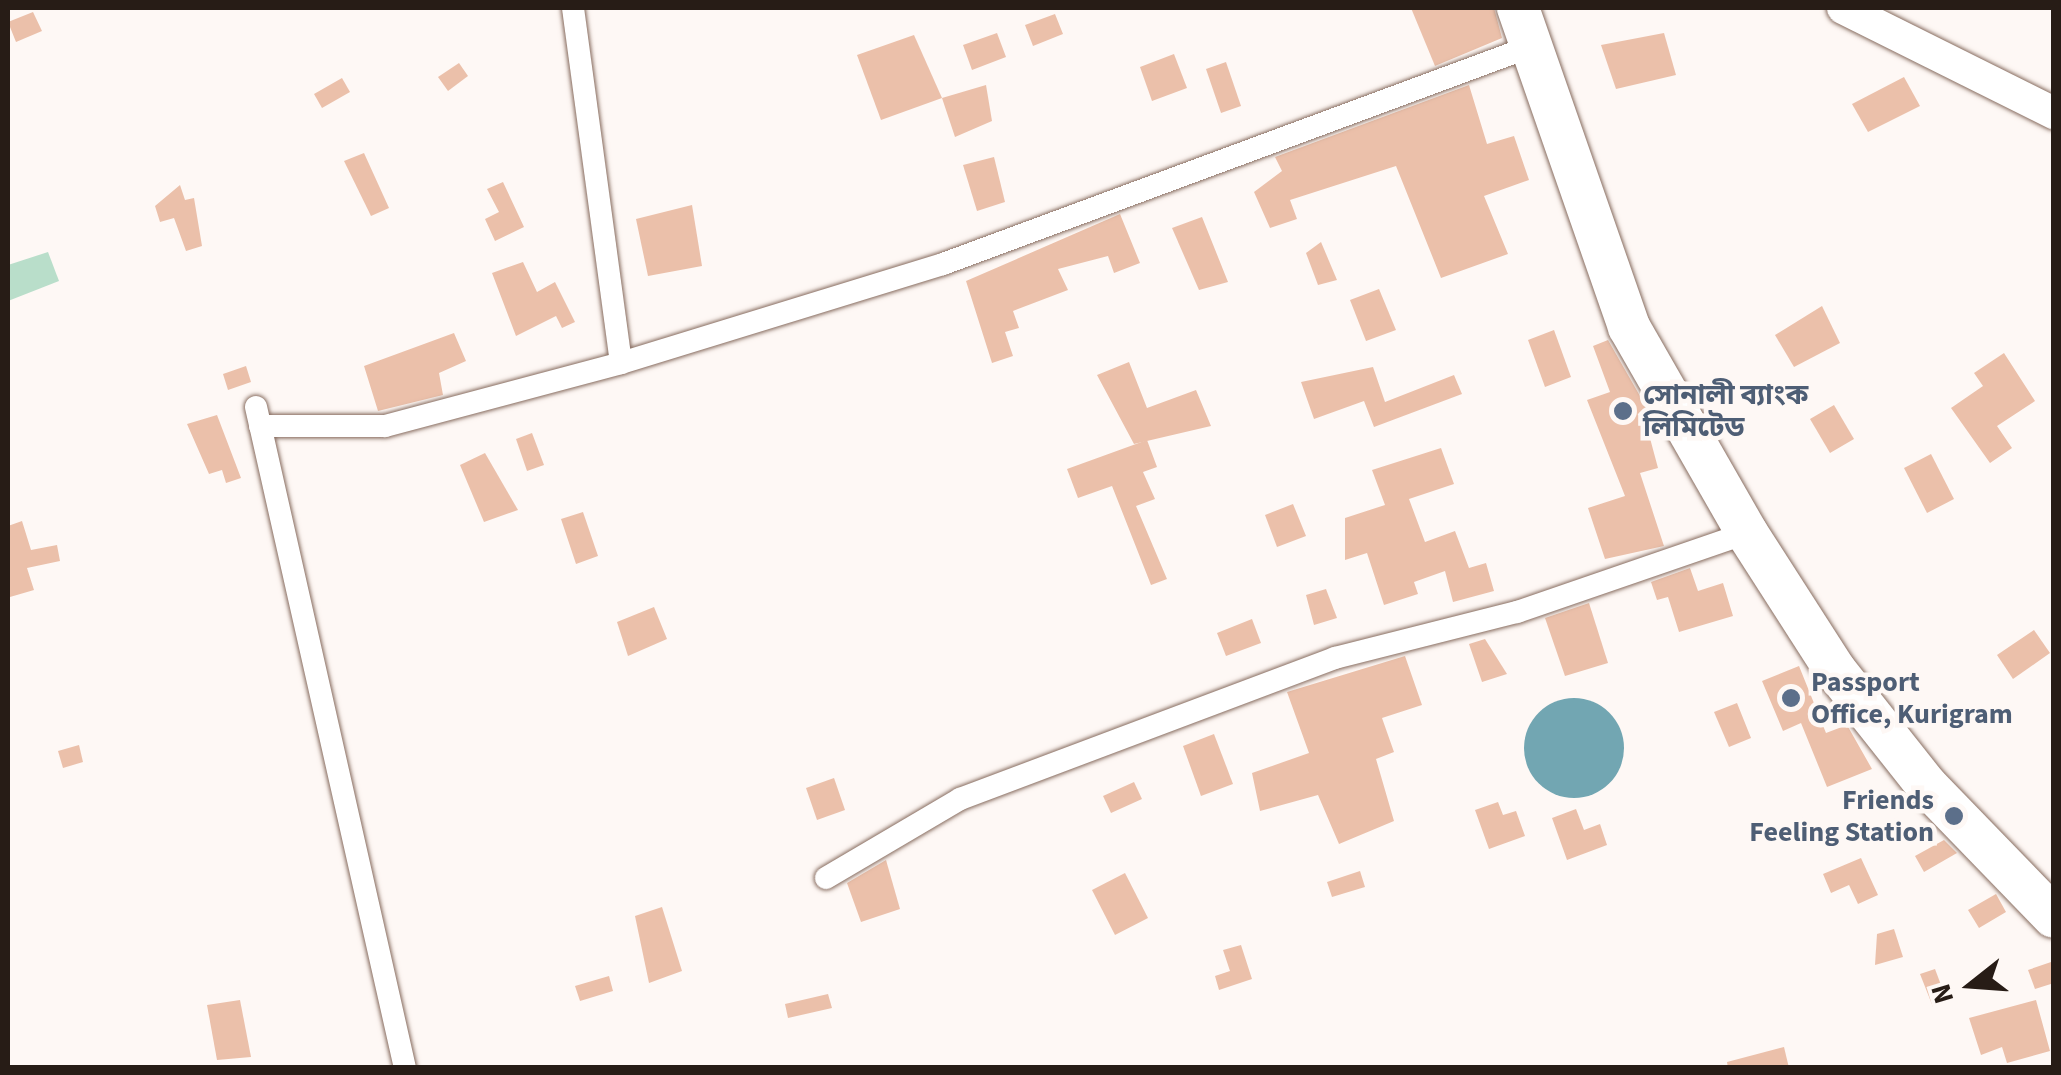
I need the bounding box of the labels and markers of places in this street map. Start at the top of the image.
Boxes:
place label: সোনালী ব্যাংক লিমিটেড [1643,378,1808,444]
marker: সোনালী ব্যাংক লিমিটেড [1612,400,1634,422]
place label: Passport Office, Kurigram [1811,665,2013,731]
marker: Passport Office, Kurigram [1780,687,1802,709]
place label: Friends Feeling Station [1749,783,1934,849]
marker: Friends Feeling Station [1943,805,1965,827]

